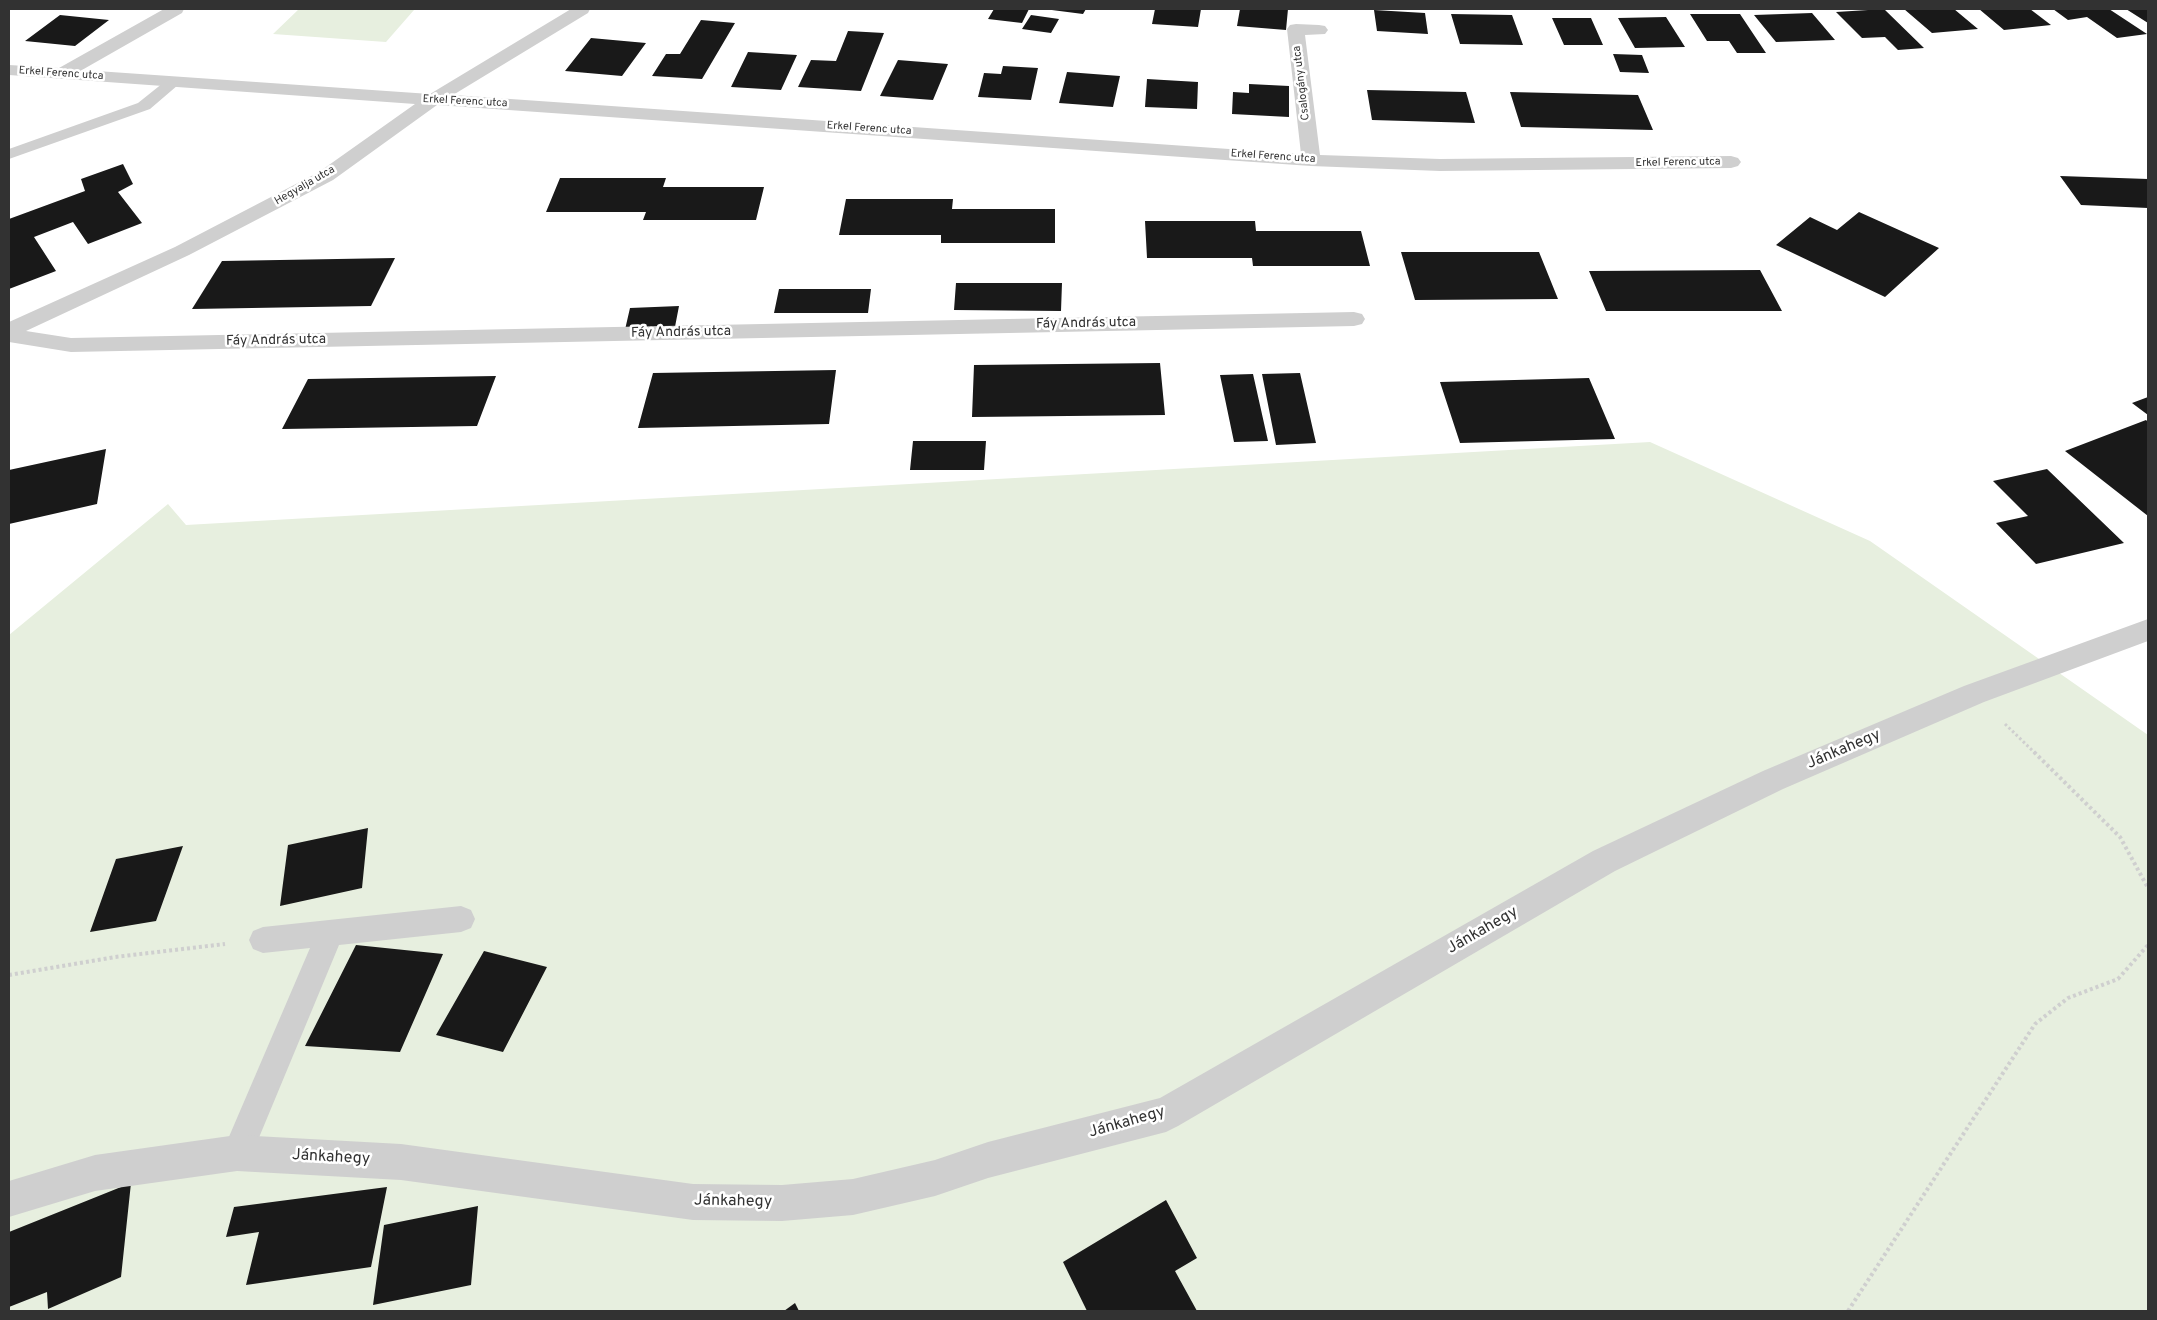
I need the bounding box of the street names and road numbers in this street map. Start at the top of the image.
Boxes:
street label: Csalogány utca [1291,45,1313,121]
street label: Erkel Ferenc utca [18,64,104,84]
street label: Erkel Ferenc utca [422,93,508,111]
street label: Erkel Ferenc utca [826,119,912,139]
street label: Erkel Ferenc utca [1230,147,1316,167]
street label: Erkel Ferenc utca [1635,156,1721,170]
street label: Hegyalja utca [273,163,337,209]
street label: Fáy András utca [1036,315,1136,333]
street label: Fáy András utca [631,324,731,342]
street label: Fáy András utca [226,332,326,350]
street label: Jánkahegy [1804,726,1884,774]
street label: Jánkahegy [1444,903,1522,959]
street label: Jánkahegy [1087,1103,1167,1143]
street label: Jánkahegy [291,1146,371,1170]
street label: Jánkahegy [694,1192,772,1212]

